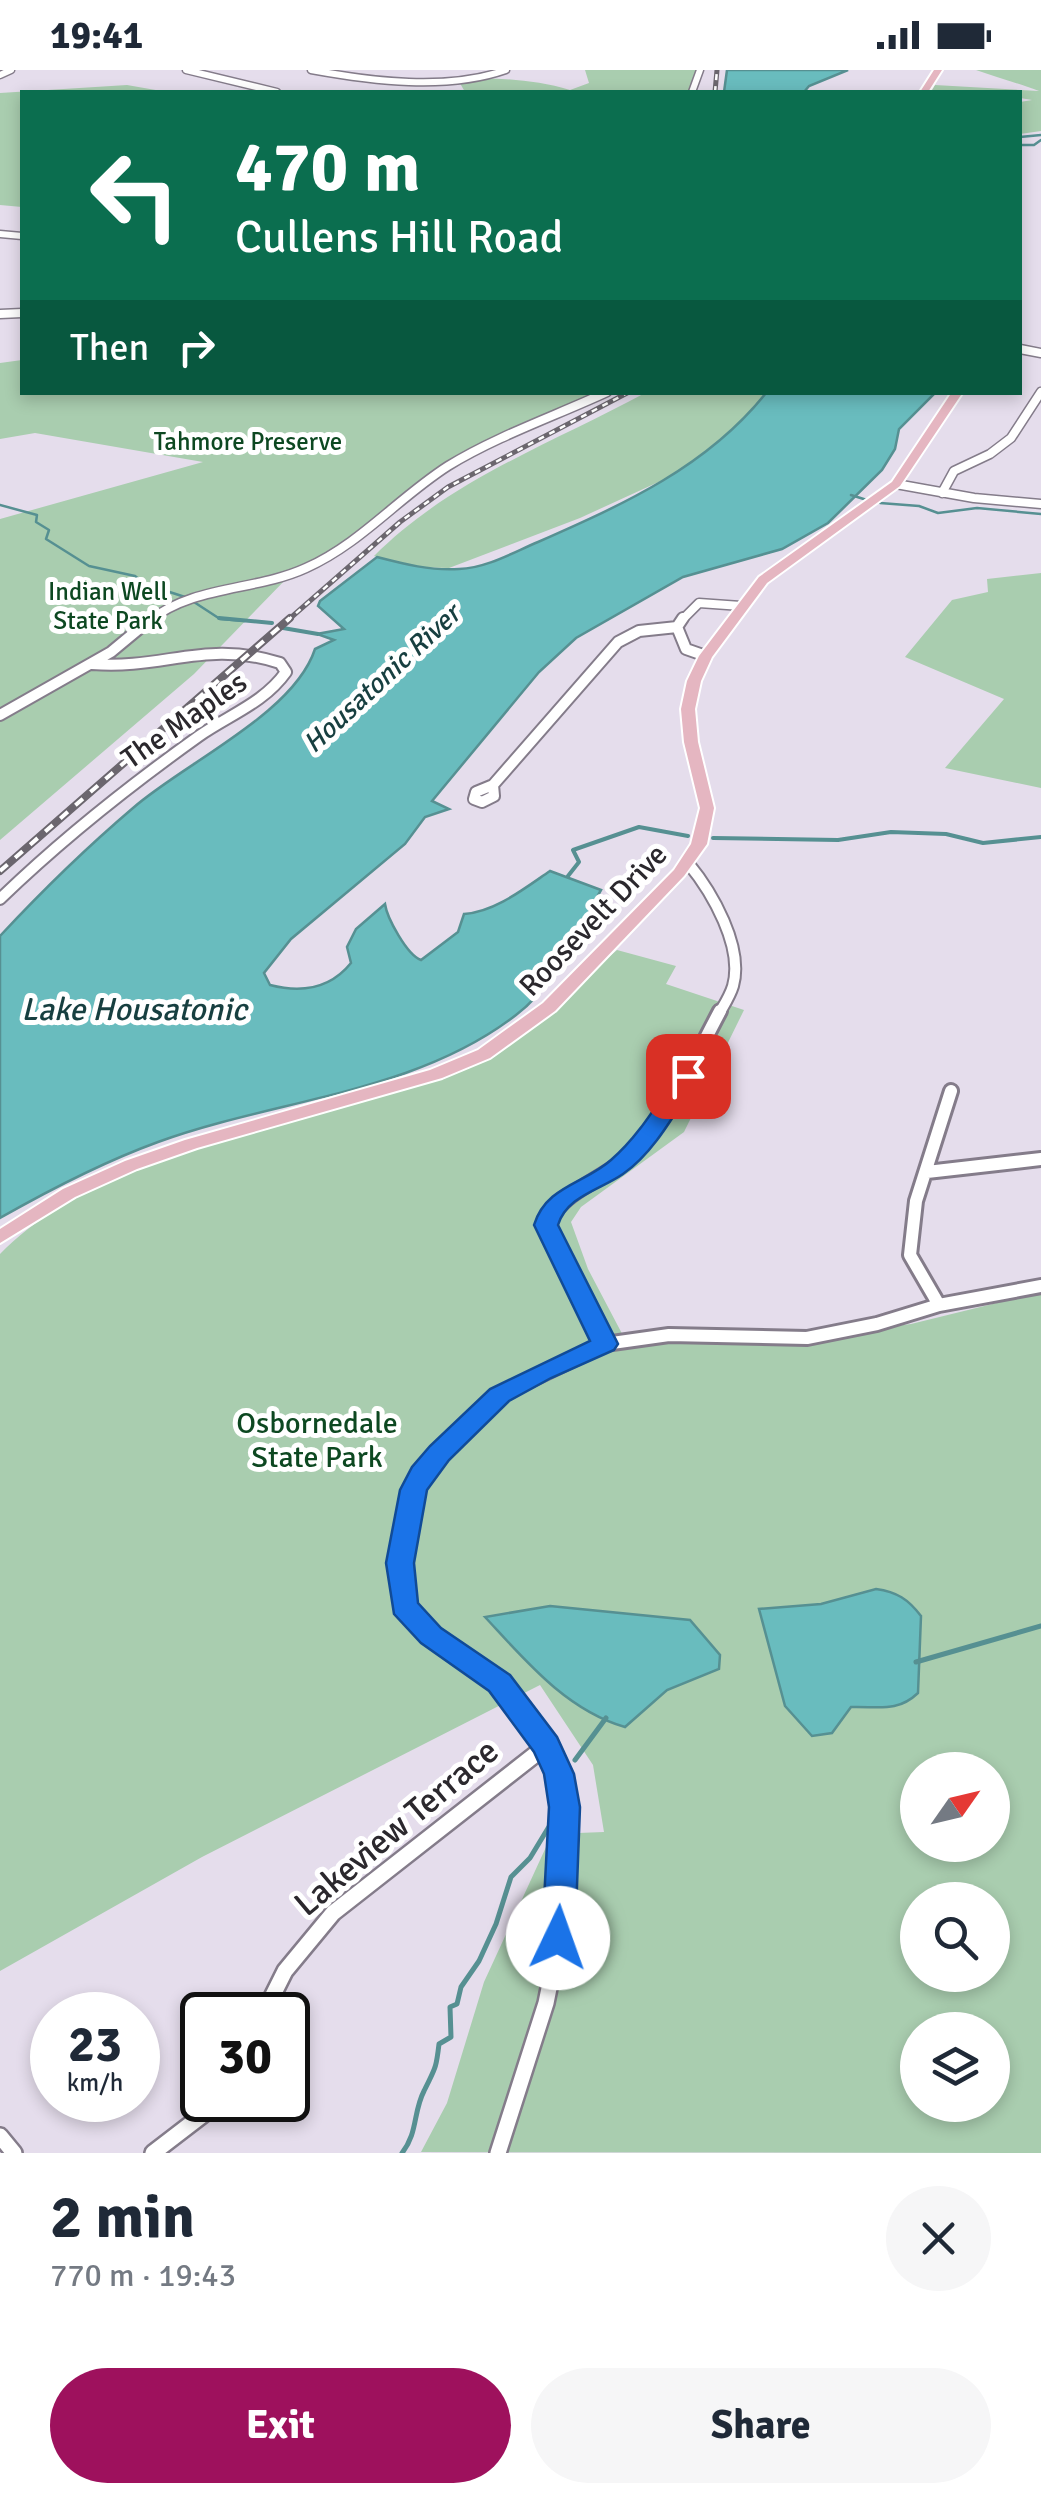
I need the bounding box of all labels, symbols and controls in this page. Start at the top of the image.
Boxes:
text: 19:41 [50,12,143,59]
text: 470 m [235,124,420,210]
icon: left [70,130,200,260]
text: Cullens Hill Road [235,210,563,265]
icon: right [169,320,224,375]
text: Then [70,324,149,371]
park label: Tahmore Preserve [154,426,342,457]
park label: Indian Well State Park [48,576,168,636]
water label: Housatonic River [296,595,470,760]
street label: The Maples [114,664,254,777]
street label: Roosevelt Drive [511,837,675,1004]
water label: Lake Housatonic [21,990,249,1029]
pin [646,1034,731,1119]
icon: arrive [661,1049,716,1104]
park label: Osbornedale State Park [236,1405,398,1476]
street label: Lakeview Terrace [285,1729,507,1925]
north arrow [900,1752,1010,1862]
map controls [900,1752,1010,2122]
button: search [900,1882,1010,1992]
position arrow [506,1886,610,1990]
speed limit sign: 30 [180,1992,310,2122]
button: layers [900,2012,1010,2122]
text: 23 [68,2014,122,2076]
text: km/h [67,2067,123,2098]
text: 2 min [50,2181,195,2255]
button: close [886,2186,991,2291]
text: 770 m · 19:43 [50,2256,236,2295]
button: Exit [50,2368,511,2483]
button: Share [531,2368,991,2483]

